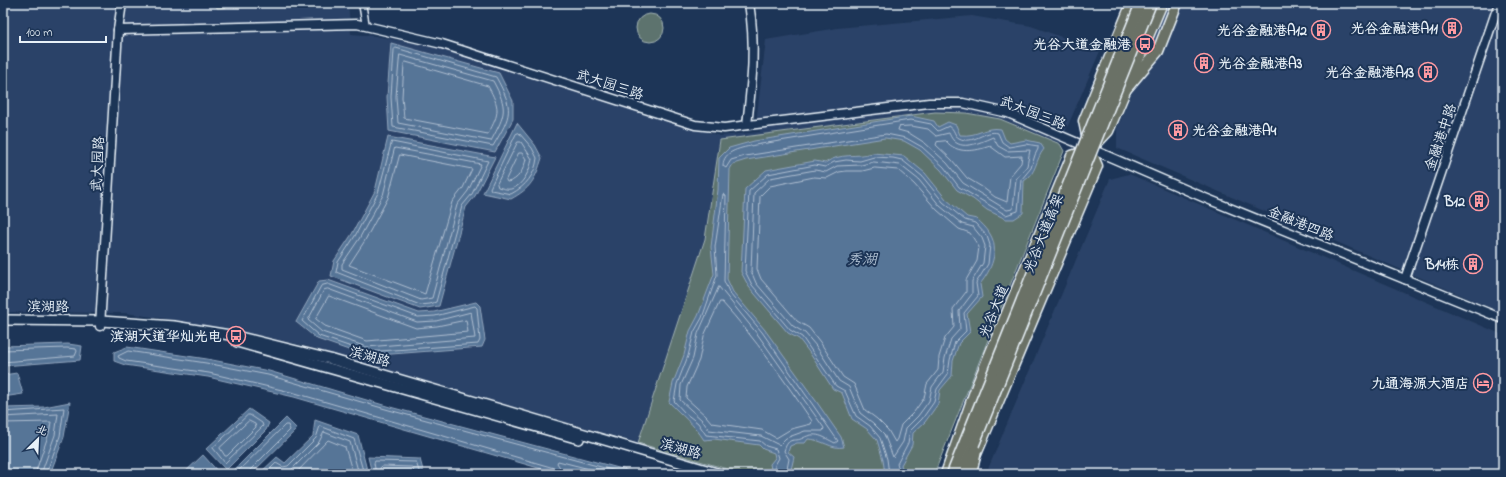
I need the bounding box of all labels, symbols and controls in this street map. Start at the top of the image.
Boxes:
building icon: 光谷金融港A11 [1441,17,1463,39]
scale bar [20,18,106,44]
building icon: 光谷金融港A12 [1310,19,1332,41]
place label: 光谷金融港A11 [1350,19,1439,40]
place label: 光谷金融港A12 [1217,21,1307,42]
text: 100 m [26,24,53,42]
bus stop icon: 光谷大道金融港 [1134,33,1156,55]
place label: 光谷大道金融港 [1033,35,1131,56]
building icon: 光谷金融港A3 [1193,52,1215,74]
place label: 光谷金融港A3 [1218,54,1303,75]
building icon: 光谷金融港A13 [1417,61,1439,83]
place label: 光谷金融港A13 [1325,63,1414,84]
street label: 武大园三路 [573,65,646,106]
street label: 武大园三路 [996,91,1069,136]
street label: 金融港中路 [1420,101,1463,174]
building icon: 光谷金融港A4 [1167,119,1189,141]
place label: 光谷金融港A4 [1192,121,1277,142]
street label: 武大园路 [87,136,110,193]
building icon: B12 [1468,190,1490,212]
street label: 光谷大道高架 [1019,191,1070,276]
place label: B12 [1443,192,1465,213]
street label: 金融港四路 [1264,202,1337,247]
water label: 秀湖 [847,249,879,271]
building icon: B14栋 [1462,253,1484,275]
place label: B14栋 [1424,255,1459,276]
street label: 光谷大道 [974,282,1015,341]
street label: 滨湖路 [27,297,69,318]
bus stop icon: 滨湖大道华灿光电 [225,325,247,347]
place label: 滨湖大道华灿光电 [110,327,222,348]
street label: 滨湖路 [347,342,393,373]
hotel icon: 九通海源大酒店 [1472,372,1494,394]
place label: 九通海源大酒店 [1371,374,1469,395]
north arrow [18,419,58,459]
text: 北 [33,421,50,440]
street label: 滨湖路 [658,434,704,465]

